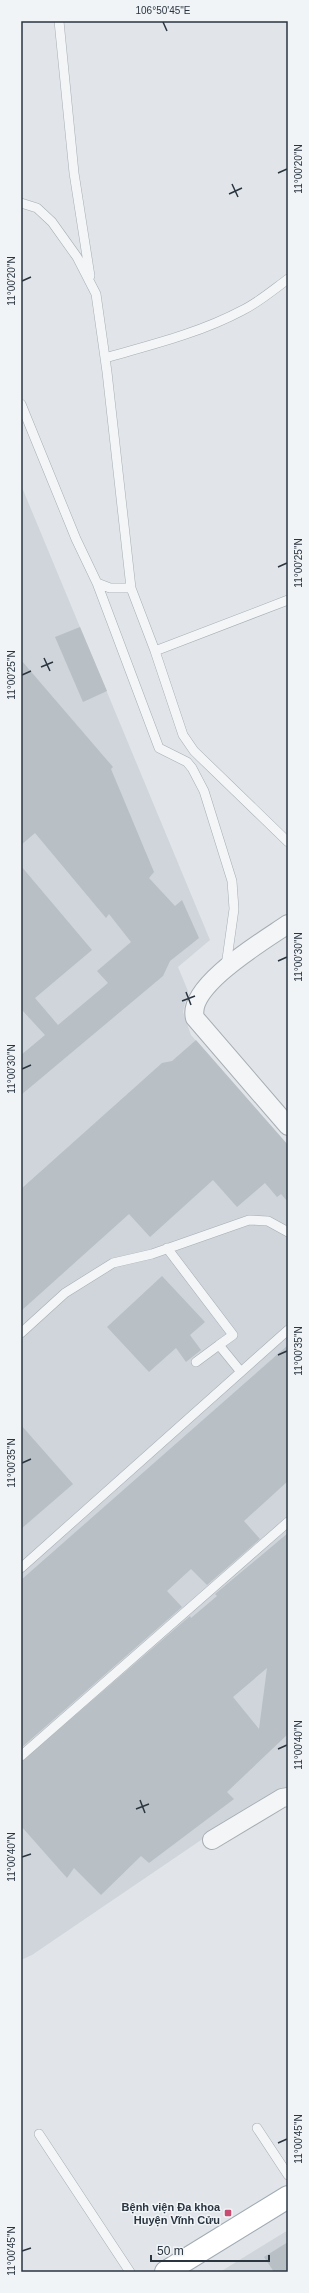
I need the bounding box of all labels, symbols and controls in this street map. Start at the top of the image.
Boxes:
text: 106°50'45"E [135,5,191,16]
text: 11°00'20"N [293,144,304,194]
text: 11°00'20"N [6,256,17,306]
text: 11°00'25"N [293,538,304,588]
text: 11°00'25"N [6,650,17,700]
text: 11°00'30"N [293,932,304,982]
text: 11°00'30"N [6,1044,17,1094]
text: 11°00'35"N [293,1326,304,1376]
text: 11°00'35"N [6,1438,17,1488]
text: 11°00'40"N [293,1720,304,1770]
text: 11°00'40"N [6,1832,17,1882]
text: 11°00'45"N [293,2114,304,2164]
place label: Bệnh viện Đa khoa Huyện Vĩnh Cửu [122,2201,221,2227]
marker: Bệnh viện Đa khoa Huyện Vĩnh Cửu [223,2208,233,2218]
text: 11°00'45"N [6,2226,17,2276]
scale bar [151,2237,269,2263]
text: 50 m [157,2244,184,2258]

